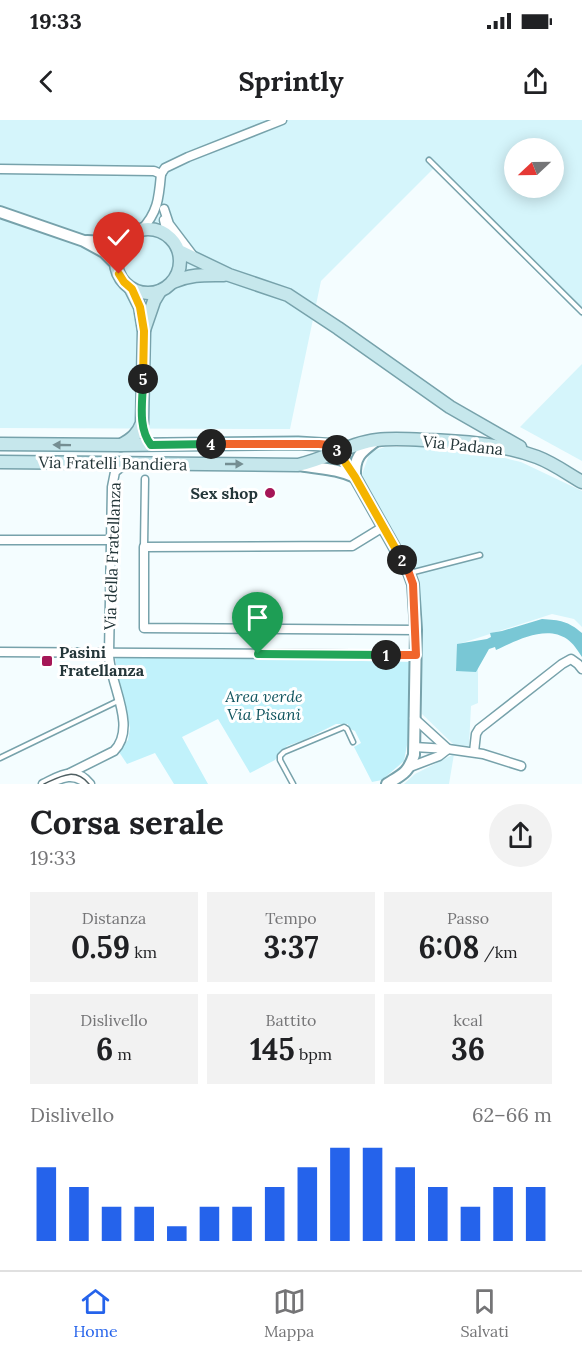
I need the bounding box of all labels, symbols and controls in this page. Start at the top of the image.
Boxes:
text: 19:33 [30,7,82,35]
text: Sprintly [238,64,344,98]
icon: back [30,65,63,98]
icon: share [519,65,552,98]
north arrow [504,138,564,198]
map controls [504,138,564,198]
pin [93,212,144,274]
icon: check [102,221,135,254]
pin: 5 [128,364,158,394]
text: 5 [139,369,147,389]
pin: 4 [196,429,226,459]
street label: Via Padana [421,431,504,459]
text: 4 [207,434,215,454]
pin: 3 [322,435,352,465]
one-way arrow [52,440,71,450]
text: 3 [333,440,341,460]
street label: Via Fratelli Bandiera [37,452,188,474]
one-way arrow [225,460,244,469]
street label: Via della Fratellanza [99,482,125,631]
place label: Sex shop [190,483,258,503]
marker: Sex shop [263,486,277,500]
pin: 2 [387,545,417,575]
text: 2 [398,550,406,570]
pin [232,592,283,654]
icon: arrive [241,601,274,634]
pin: 1 [371,640,401,670]
place label: Pasini Fratellanza [59,642,145,680]
text: 1 [383,645,389,665]
marker: Pasini Fratellanza [40,654,54,668]
park label: Area verde Via Pisani [224,686,303,724]
text: Corsa serale [30,801,224,843]
button: share [489,804,552,867]
text: 19:33 [30,845,76,870]
text: Distanza [82,908,146,928]
text: Tempo [265,908,317,928]
text: Passo [447,908,489,928]
text: 0.59 [71,928,130,966]
text: 3:37 [263,928,319,966]
text: 6:08 [418,928,479,966]
text: km [130,942,157,962]
text: /km [479,942,518,962]
text: Dislivello [80,1010,148,1030]
text: Battito [266,1010,316,1030]
text: kcal [453,1010,483,1030]
text: 6 [96,1030,113,1068]
text: 145 [250,1030,295,1068]
text: 36 [451,1030,485,1068]
text: m [113,1044,132,1064]
text: bpm [295,1044,332,1064]
text: Dislivello [30,1102,114,1127]
text: 62–66 m [472,1102,552,1127]
tab: Home [73,1285,118,1341]
tab: Mappa [264,1285,314,1341]
tab: Salvati [460,1285,509,1341]

